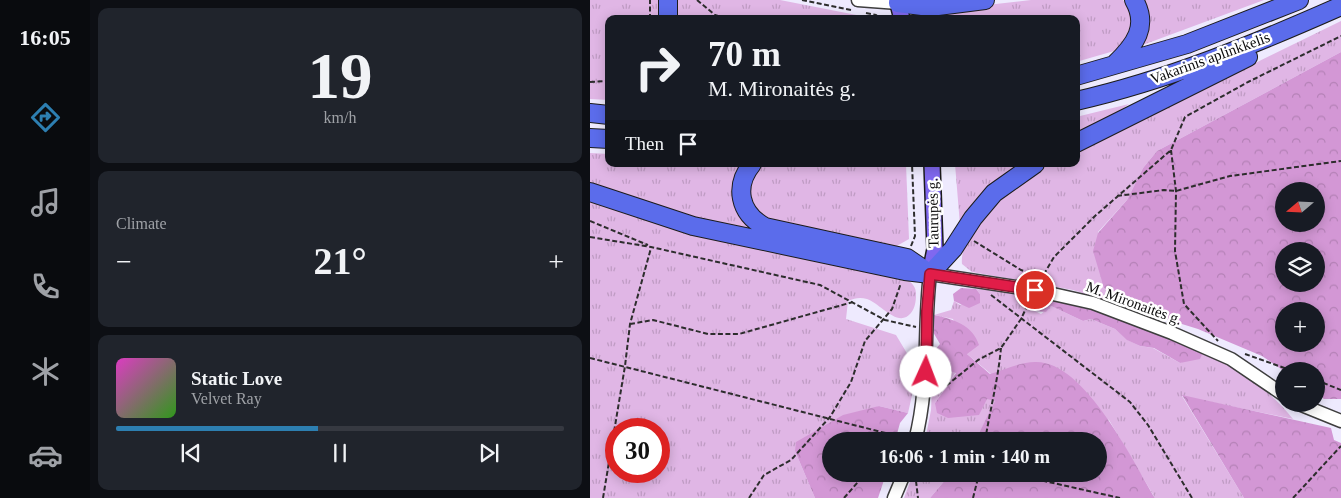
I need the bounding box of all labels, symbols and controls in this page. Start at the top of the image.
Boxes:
text: 16:05 [19,25,71,50]
street label: Vakarinis aplinkkelis [1148,29,1272,87]
icon: right [625,35,690,100]
text: 70 m [708,35,781,74]
text: 19 [308,40,373,112]
text: M. Mironaitės g. [708,76,856,101]
icon: directions [28,100,63,135]
text: km/h [324,109,356,126]
icon: arrive [674,130,702,158]
text: Then [625,133,664,154]
street label: Taurupės g. [924,178,942,248]
north arrow [1275,182,1325,232]
map controls [1275,182,1325,412]
icon: music [28,185,63,220]
text: Climate [116,215,167,232]
text: 21° [313,240,367,282]
button: layers [1275,242,1325,292]
text: − [116,246,132,277]
text: + [548,246,564,277]
icon: phone [28,269,63,304]
pin [1014,269,1056,311]
icon: arrive [1021,276,1049,304]
street label: M. Mironaitės g. [1084,278,1184,328]
button: + [1275,302,1325,352]
position arrow [899,345,951,397]
icon: climate [28,354,63,389]
button: − [1275,362,1325,412]
text: Static Love [191,368,282,389]
text: Velvet Ray [191,390,262,407]
speed limit sign: 30 [605,418,670,483]
icon: car [28,438,63,473]
icon: previous [177,439,205,467]
icon: pause [326,439,354,467]
icon: next [475,439,503,467]
text: 16:06 · 1 min · 140 m [879,446,1050,467]

